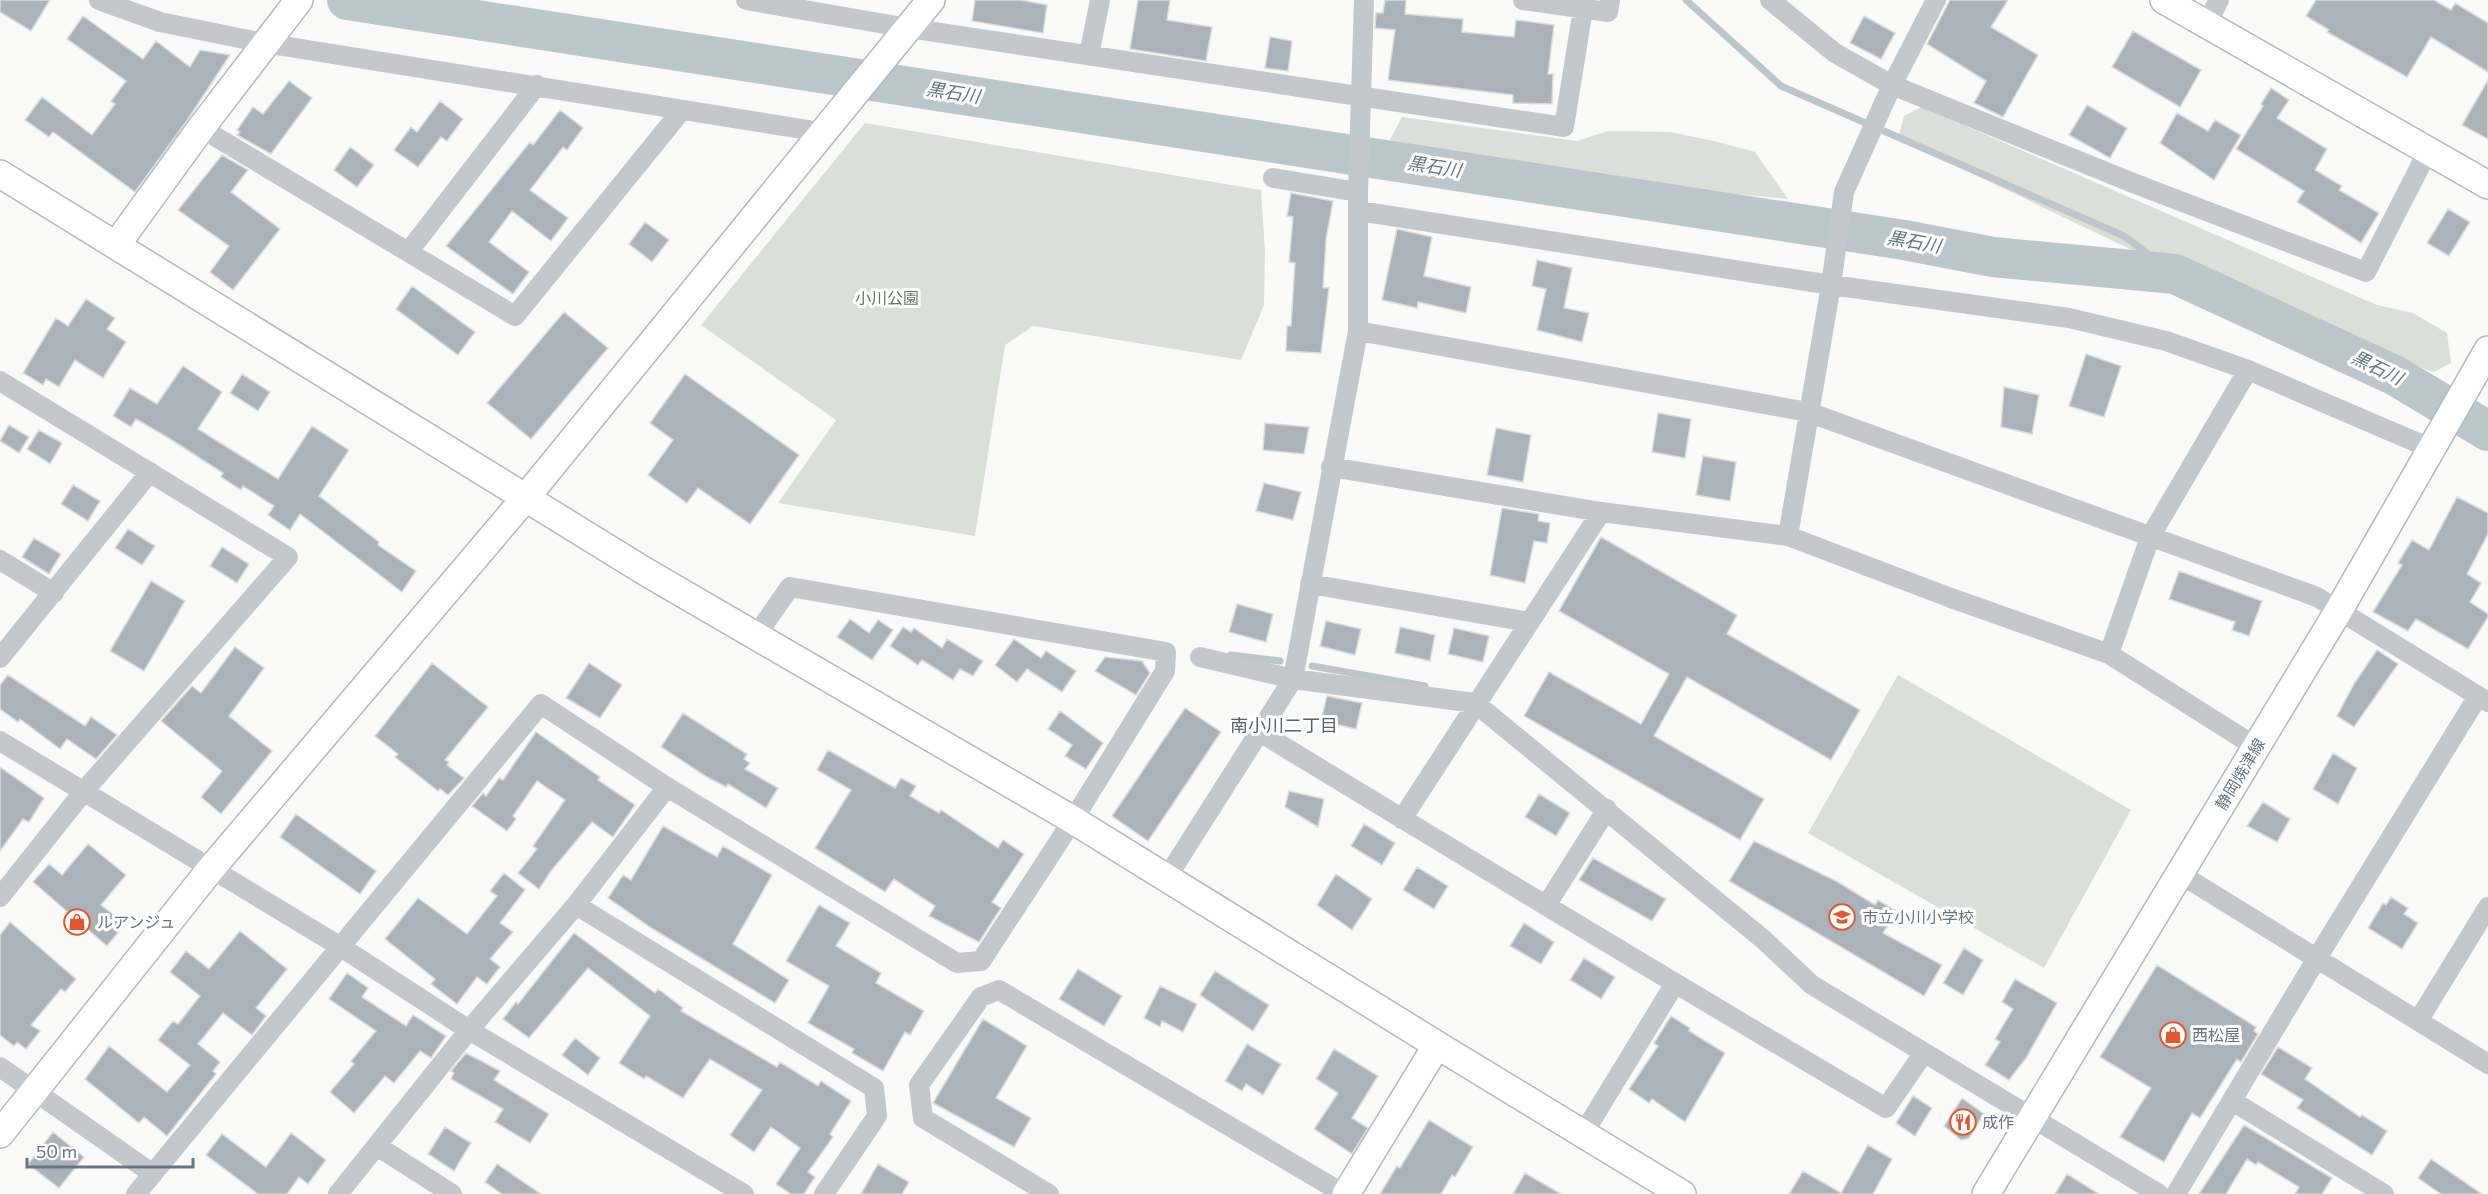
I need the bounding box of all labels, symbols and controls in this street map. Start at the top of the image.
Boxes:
water label: 黒石川 [925,77,984,107]
water label: 黒石川 [1406,151,1465,181]
water label: 黒石川 [1886,225,1945,257]
park label: 小川公園 [855,288,919,307]
water label: 黒石川 [2348,345,2408,390]
district label: 南小川二丁目 [1230,714,1338,736]
street label: 静岡焼津線 [2211,735,2268,813]
school or university icon: 市立小川小学校 [1827,902,1857,932]
shop icon: ルアンジュ [62,907,92,937]
place label: 市立小川小学校 [1862,907,1974,926]
place label: ルアンジュ [97,912,175,931]
shop icon: 西松屋 [2158,1020,2188,1050]
place label: 西松屋 [2192,1025,2240,1044]
restaurant icon: 成作 [1948,1107,1978,1137]
place label: 成作 [1982,1112,2014,1131]
scale bar [27,1131,194,1169]
text: 50 m [36,1140,77,1162]

